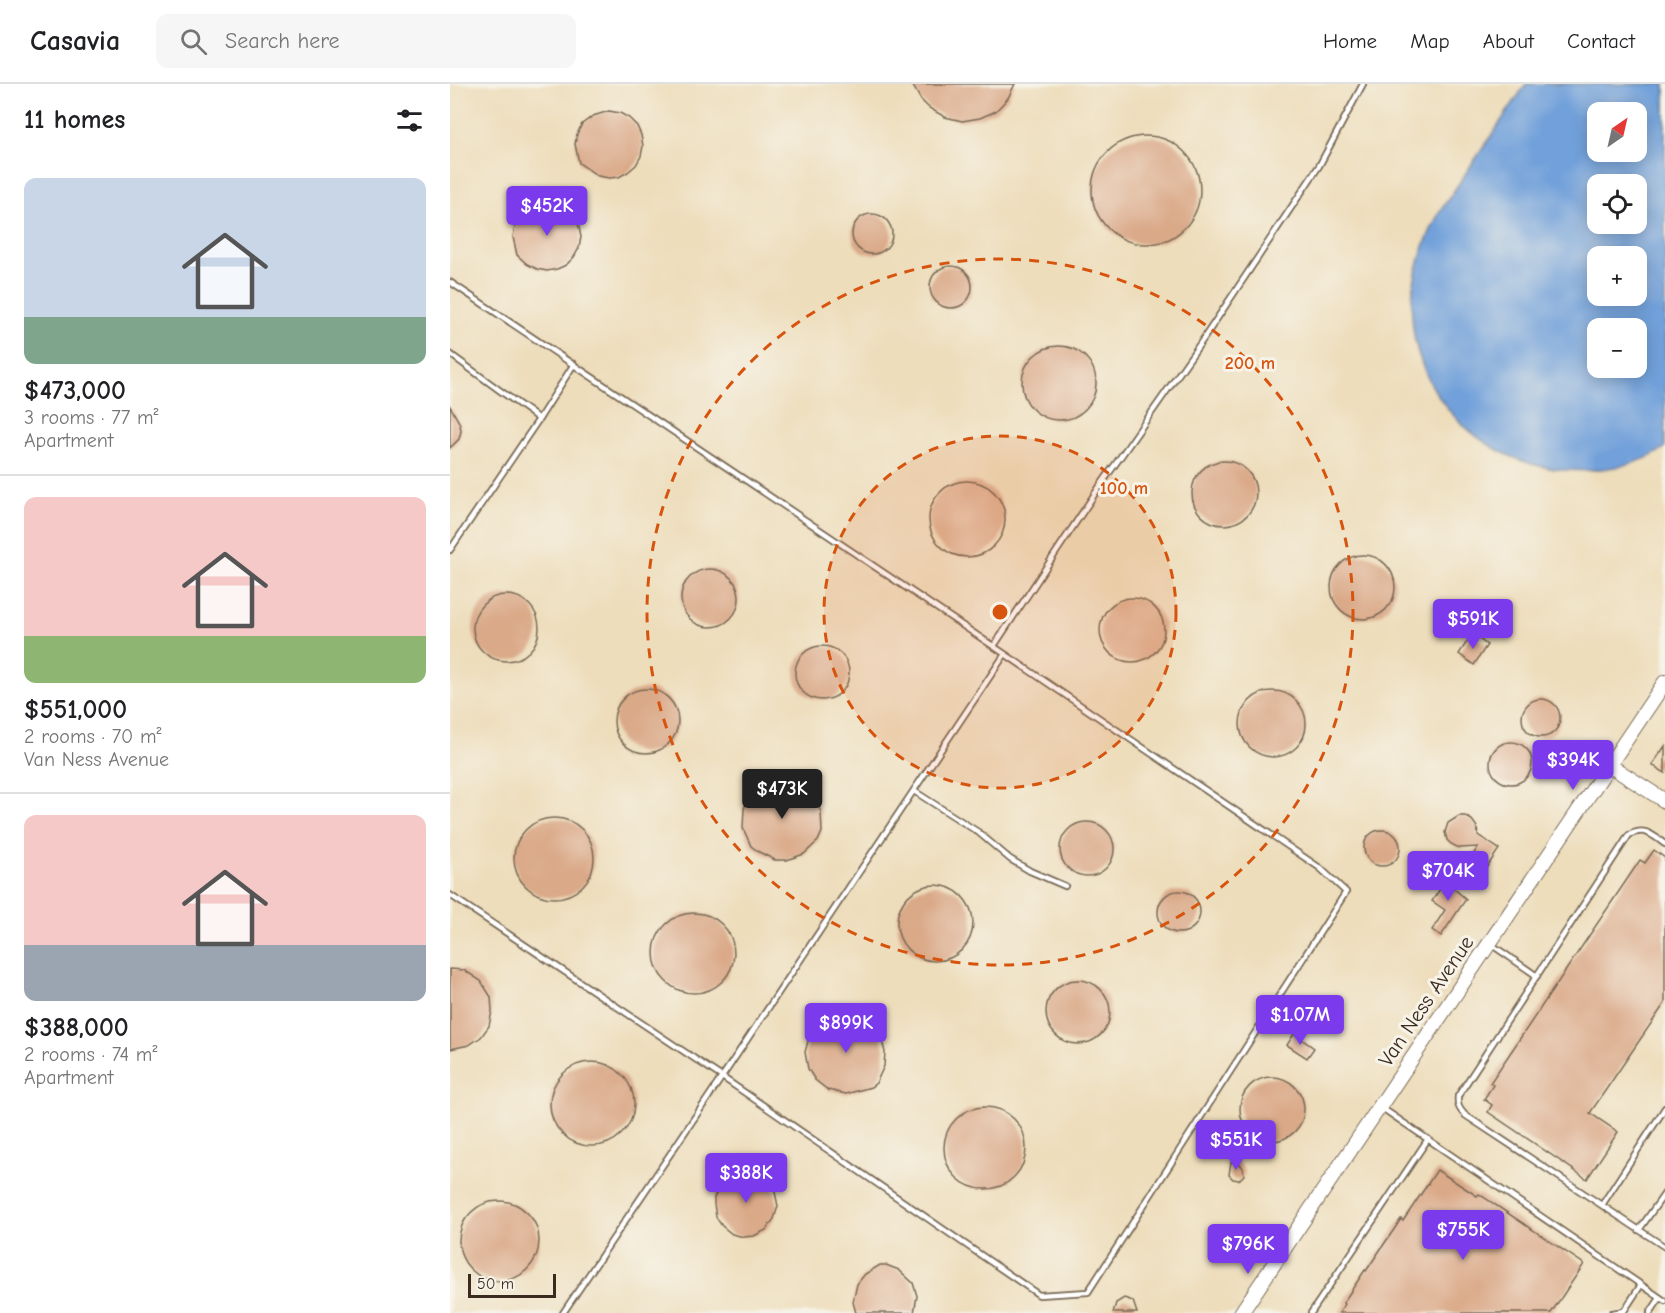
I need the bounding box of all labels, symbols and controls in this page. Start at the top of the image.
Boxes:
search box [156,14,576,68]
text: Casavia [30,25,120,57]
icon: search [177,25,210,58]
text: Search here [225,28,340,54]
text: Home [1323,29,1377,53]
text: Map [1410,29,1450,53]
text: About [1483,29,1534,53]
text: Contact [1567,29,1635,53]
north arrow [1587,102,1647,162]
map controls [1587,102,1647,378]
icon: filters [393,104,426,137]
text: 11 homes [24,105,125,135]
button: locate [1587,174,1647,234]
pin: $452K [505,186,589,237]
text: $452K [520,194,574,217]
icon: home [171,217,279,325]
button: + [1587,246,1647,306]
button: − [1587,318,1647,378]
text: 200 m [1225,353,1275,374]
text: $473,000 [24,376,126,406]
text: 3 rooms · 77 m² [24,406,158,429]
text: Apartment [24,429,114,452]
text: 100 m [1100,478,1148,499]
icon: home [171,536,279,644]
pin: $591K [1431,599,1515,650]
centre of rings [990,602,1010,622]
text: $591K [1447,607,1499,630]
text: $551,000 [24,695,127,725]
text: 2 rooms · 70 m² [24,725,161,748]
pin: $394K [1531,740,1615,791]
text: Van Ness Avenue [24,748,169,771]
text: $394K [1547,748,1600,771]
pin: $473K [740,769,824,820]
text: $473K [756,777,808,800]
pin: $704K [1406,851,1490,902]
icon: home [171,854,279,962]
text: $704K [1421,859,1475,882]
street label: Van Ness Avenue [1373,931,1479,1071]
pin: $1.07M [1251,995,1349,1046]
pin: $899K [804,1003,888,1054]
text: $1.07M [1270,1003,1330,1026]
text: $899K [819,1011,873,1034]
text: $388,000 [24,1013,129,1043]
text: 2 rooms · 74 m² [24,1043,157,1066]
text: Apartment [24,1066,114,1089]
pin: $551K [1194,1120,1278,1171]
text: $551K [1210,1128,1262,1151]
pin: $388K [704,1153,788,1204]
text: $388K [719,1161,773,1184]
pin: $755K [1421,1210,1505,1261]
text: $755K [1436,1218,1490,1241]
pin: $796K [1206,1224,1290,1275]
text: $796K [1222,1232,1274,1255]
scale bar [468,1271,556,1298]
text: 50 m [477,1275,514,1293]

